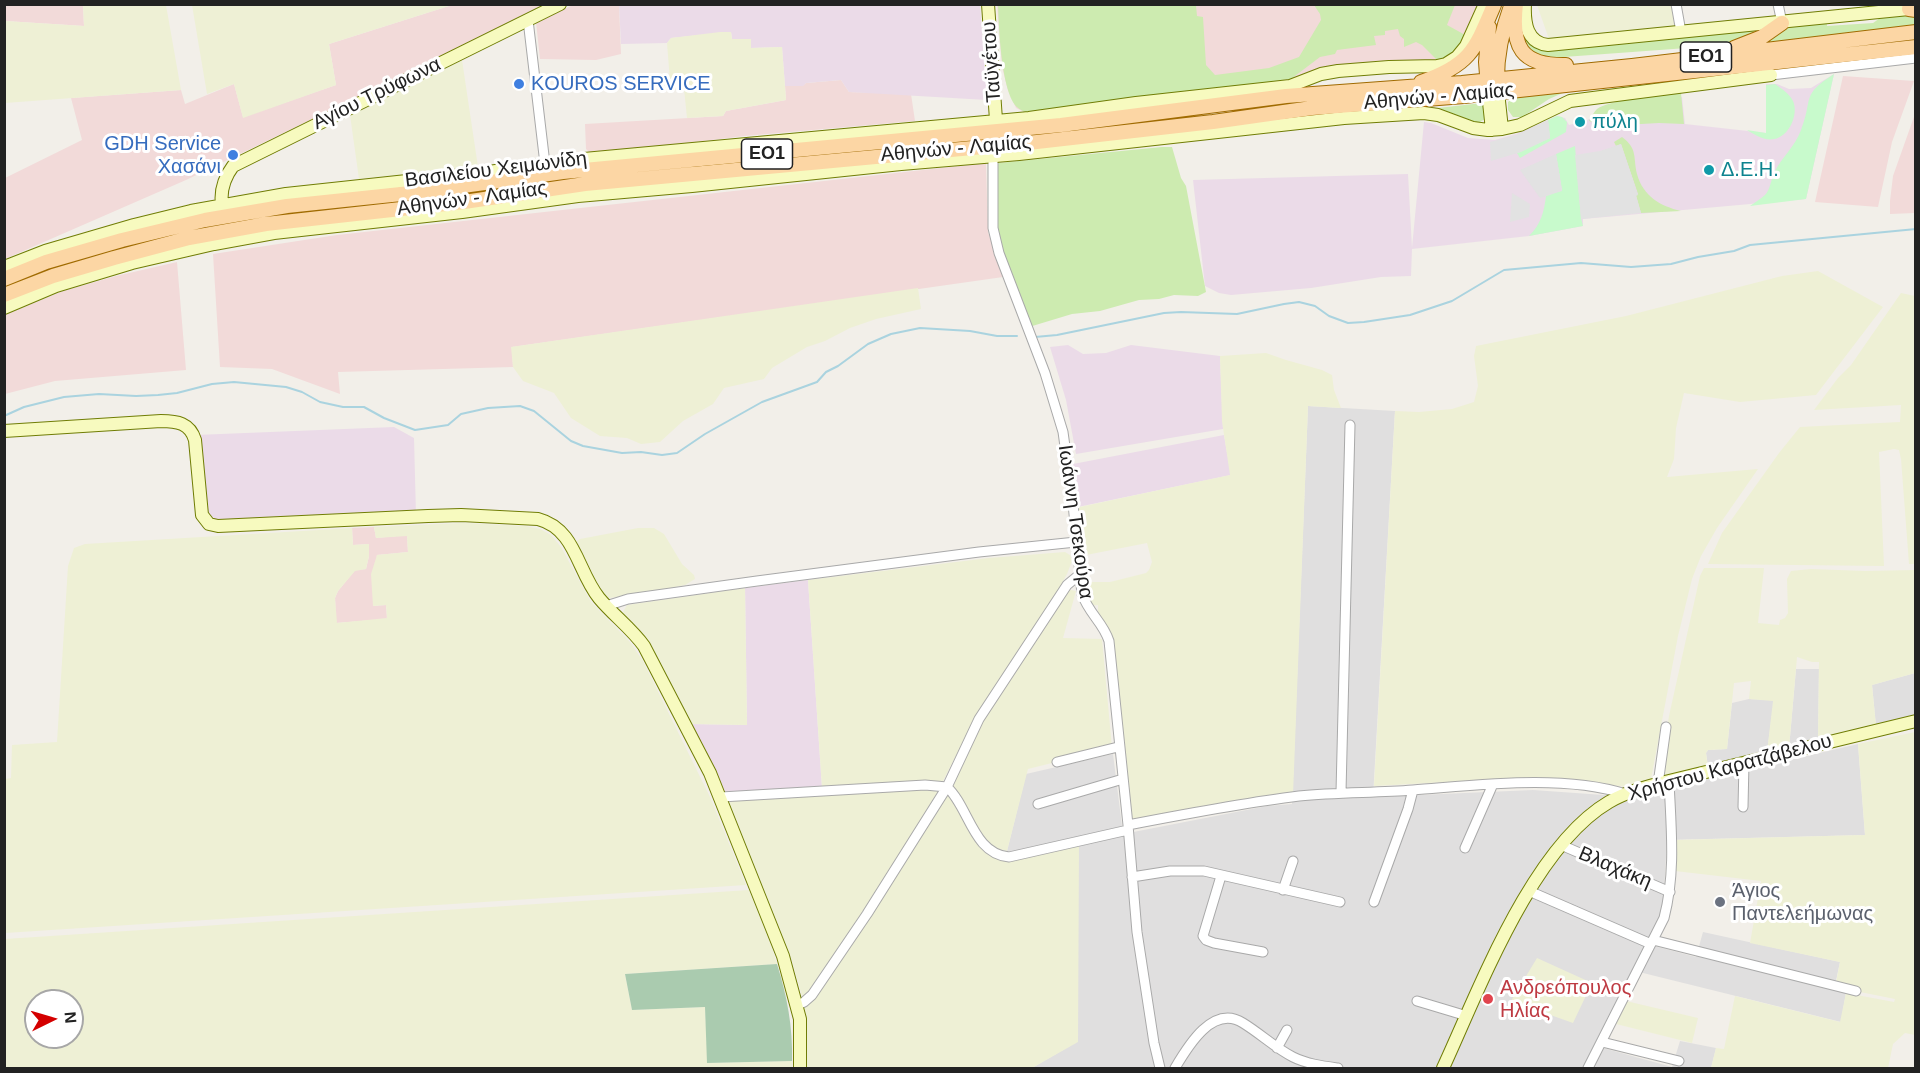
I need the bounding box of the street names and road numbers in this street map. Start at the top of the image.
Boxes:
street label: Ταϋγέτου [977,21,1007,103]
road number: ΕΟ1 [1680,42,1732,72]
street label: Αγίου Τρύφωνα [309,53,445,135]
street label: Αθηνών - Λαμίας [1363,78,1515,116]
street label: Αθηνών - Λαμίας [880,130,1032,168]
road number: ΕΟ1 [742,139,792,169]
street label: Βασιλείου Χειμωνίδη [404,147,588,193]
street label: Αθηνών - Λαμίας [396,177,548,221]
street label: Ιωάννη Τσεκούρα [1052,443,1098,601]
street label: Χρήστου Καρατζάβελου [1626,729,1834,807]
street label: Βλαχάκη [1575,842,1655,894]

